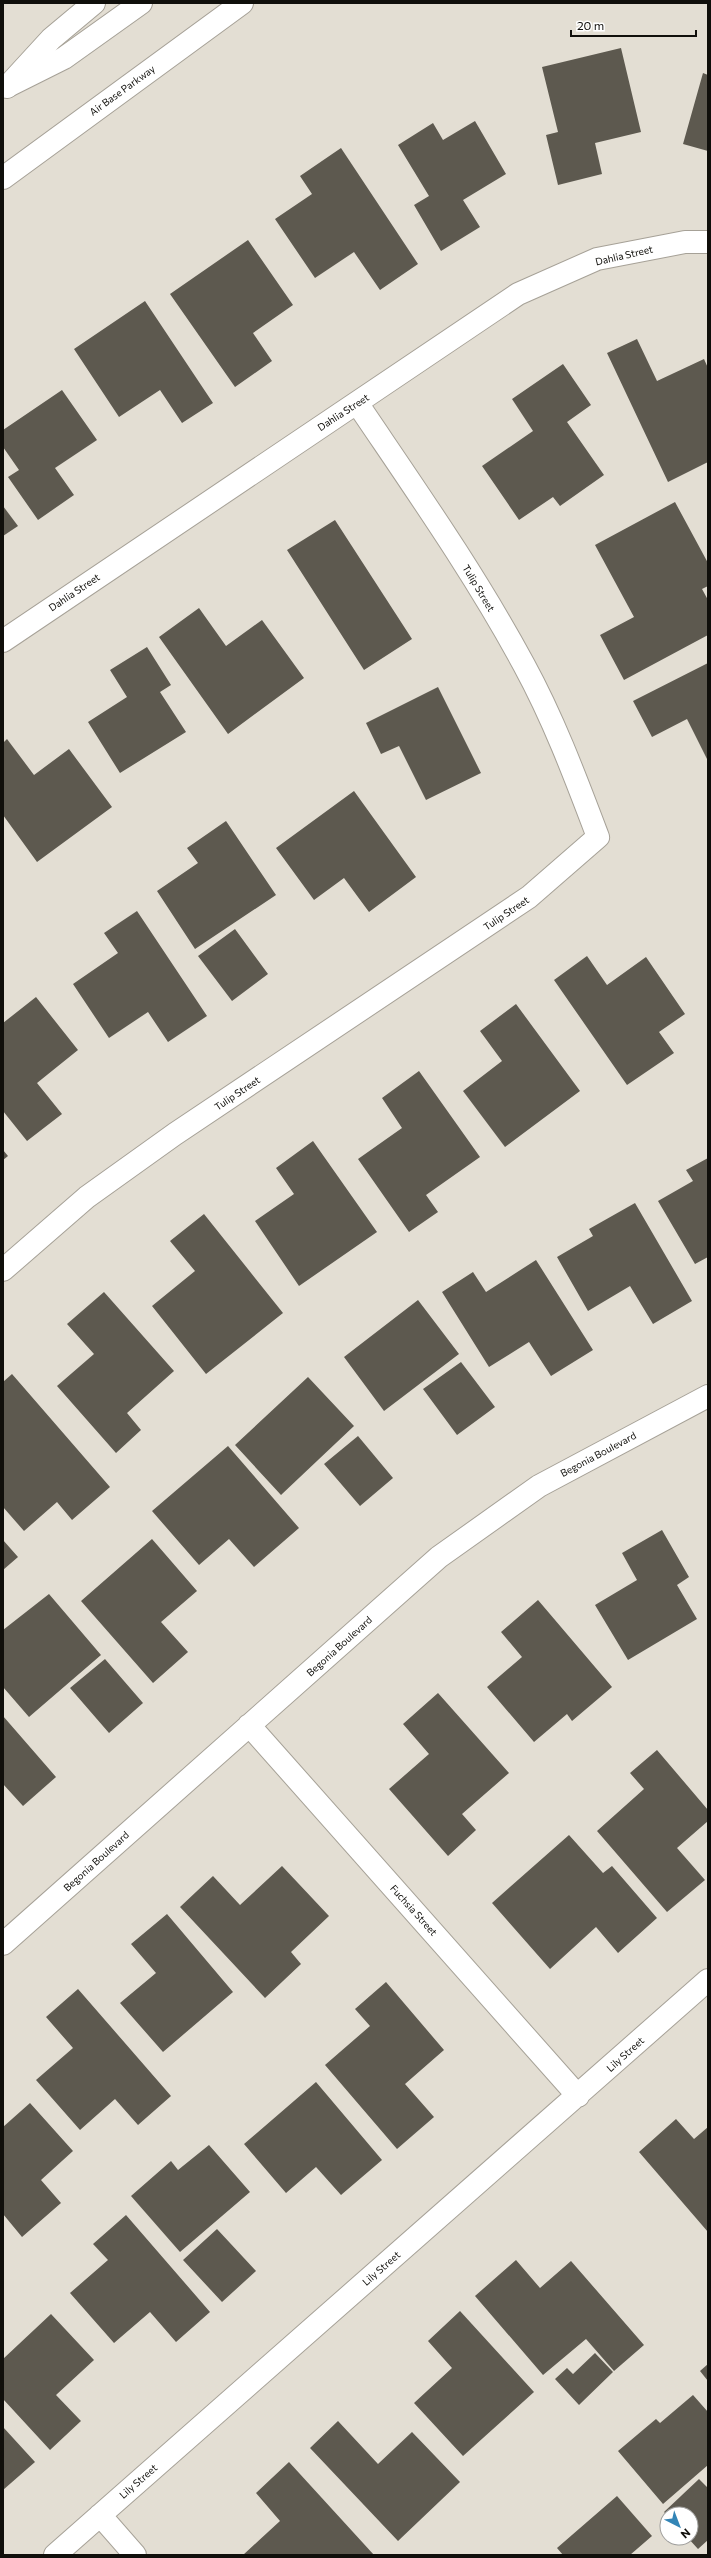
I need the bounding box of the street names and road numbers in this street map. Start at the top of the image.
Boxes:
street label: Air Base Parkway [87,62,157,118]
street label: Dahlia Street [594,243,654,267]
street label: Dahlia Street [315,391,371,433]
street label: Tulip Street [460,562,498,614]
street label: Dahlia Street [46,571,102,613]
street label: Tulip Street [481,893,531,933]
street label: Tulip Street [212,1073,262,1113]
street label: Begonia Boulevard [558,1429,638,1479]
street label: Begonia Boulevard [304,1613,374,1679]
street label: Begonia Boulevard [61,1828,131,1894]
street label: Fuchsia Street [388,1882,440,1938]
street label: Lily Street [604,2034,646,2074]
street label: Lily Street [360,2248,402,2288]
street label: Lily Street [117,2461,159,2501]

